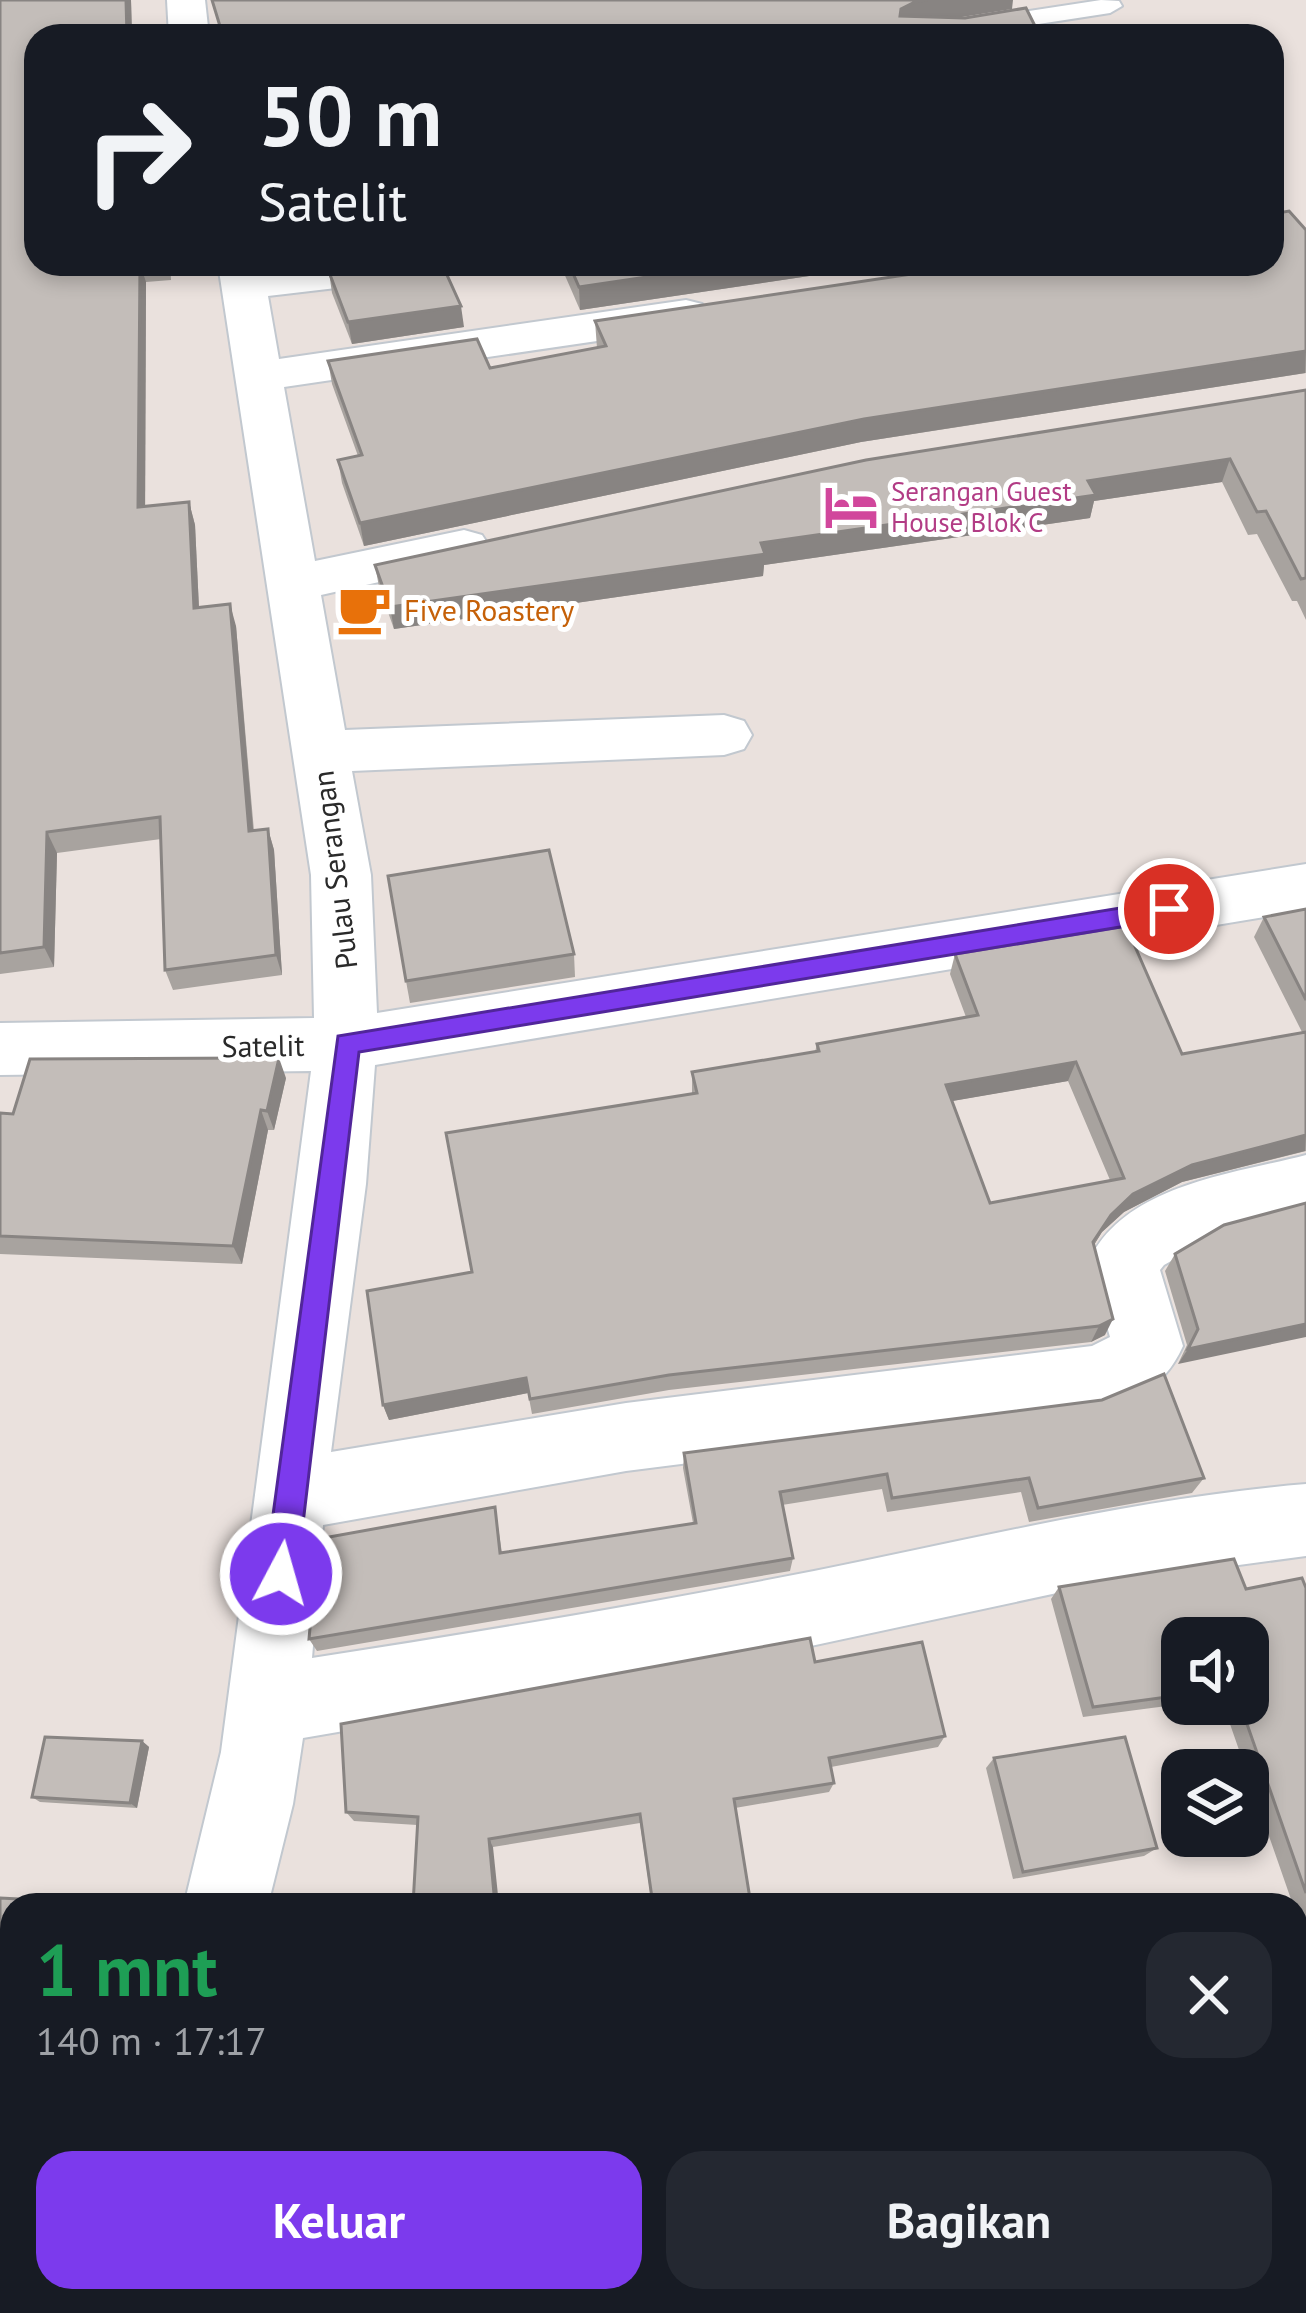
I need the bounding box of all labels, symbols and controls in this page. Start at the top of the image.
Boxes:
text: 50 m [258,60,442,169]
icon: right [60,72,216,228]
text: Satelit [258,166,407,236]
place label: Serangan Guest House Blok C [891,474,1072,539]
hotel icon: Serangan Guest House Blok C [822,478,880,536]
cafe icon: Five Roastery [335,580,393,638]
place label: Five Roastery [404,590,574,629]
street label: Pulau Serangan [302,768,366,972]
pin [1118,858,1220,960]
icon: arrive [1136,876,1202,942]
street label: Satelit [221,1025,305,1065]
position arrow [218,1511,344,1637]
map controls [1161,1617,1269,1857]
button: sound [1161,1617,1269,1725]
button: layers [1161,1749,1269,1857]
text: 1 mnt [36,1923,217,2016]
button: close [1146,1932,1272,2058]
text: 140 m · 17:17 [36,2015,267,2066]
button: Keluar [36,2151,642,2289]
button: Bagikan [666,2151,1272,2289]

